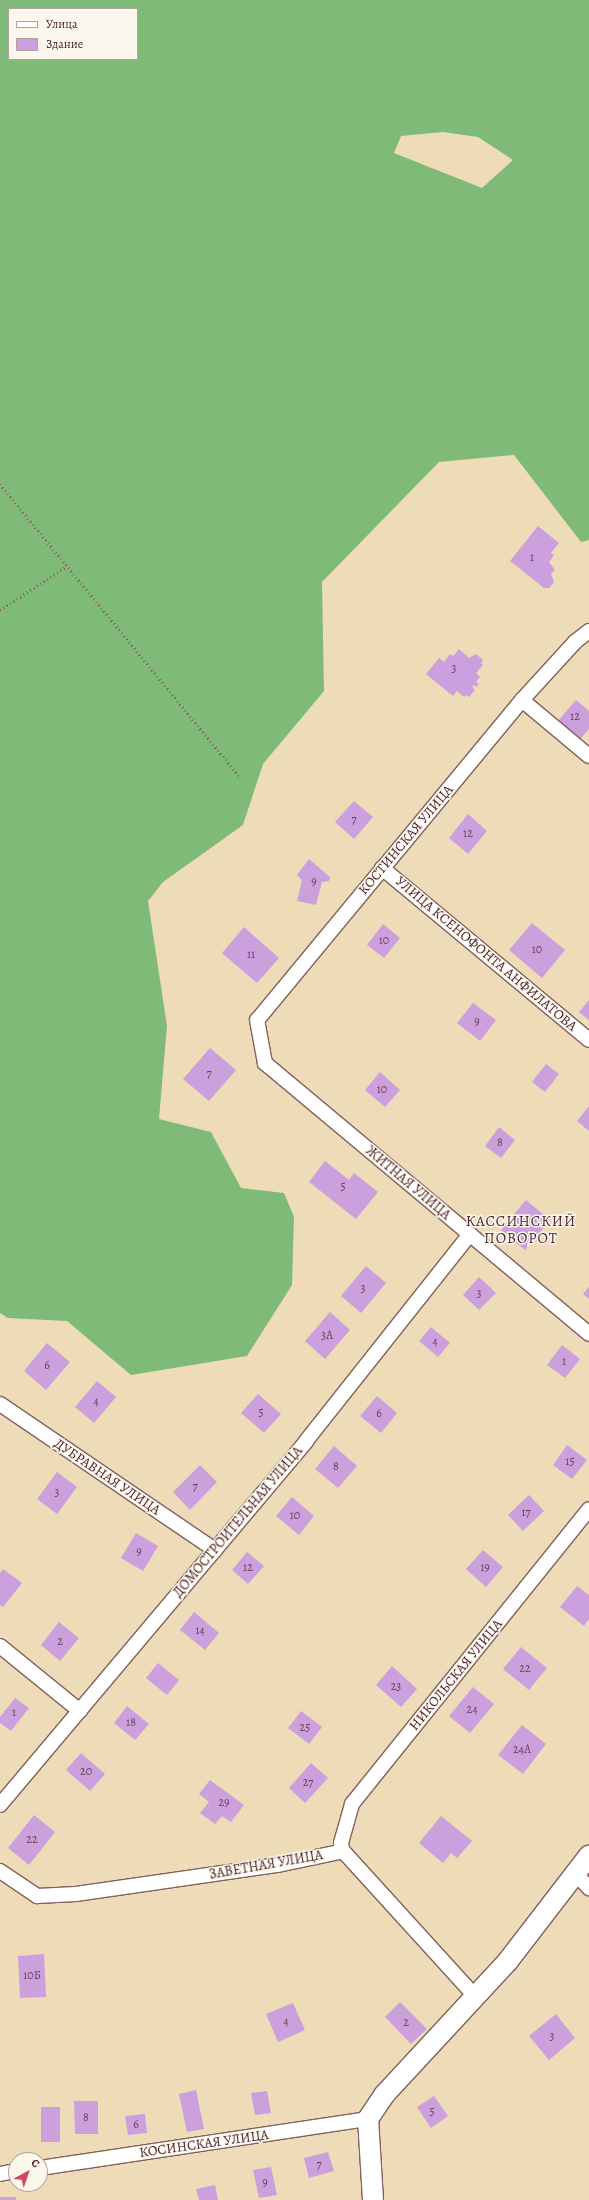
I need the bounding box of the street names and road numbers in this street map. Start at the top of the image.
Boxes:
street label: КОСТИНСКАЯ УЛИЦА [355,782,457,898]
street label: УЛИЦА КСЕНОФОНТА АНФИЛАТОВА [392,873,580,1035]
street label: ЖИТНАЯ УЛИЦА [362,1143,454,1223]
street label: ДУБРАВНАЯ УЛИЦА [51,1435,163,1519]
street label: ДОМОСТРОИТЕЛЬНАЯ УЛИЦА [170,1443,306,1601]
street label: НИКОЛЬСКАЯ УЛИЦА [406,1616,506,1734]
street label: ЗАВЕТНАЯ УЛИЦА [208,1847,324,1883]
street label: КОСИНСКАЯ УЛИЦА [138,2127,270,2161]

